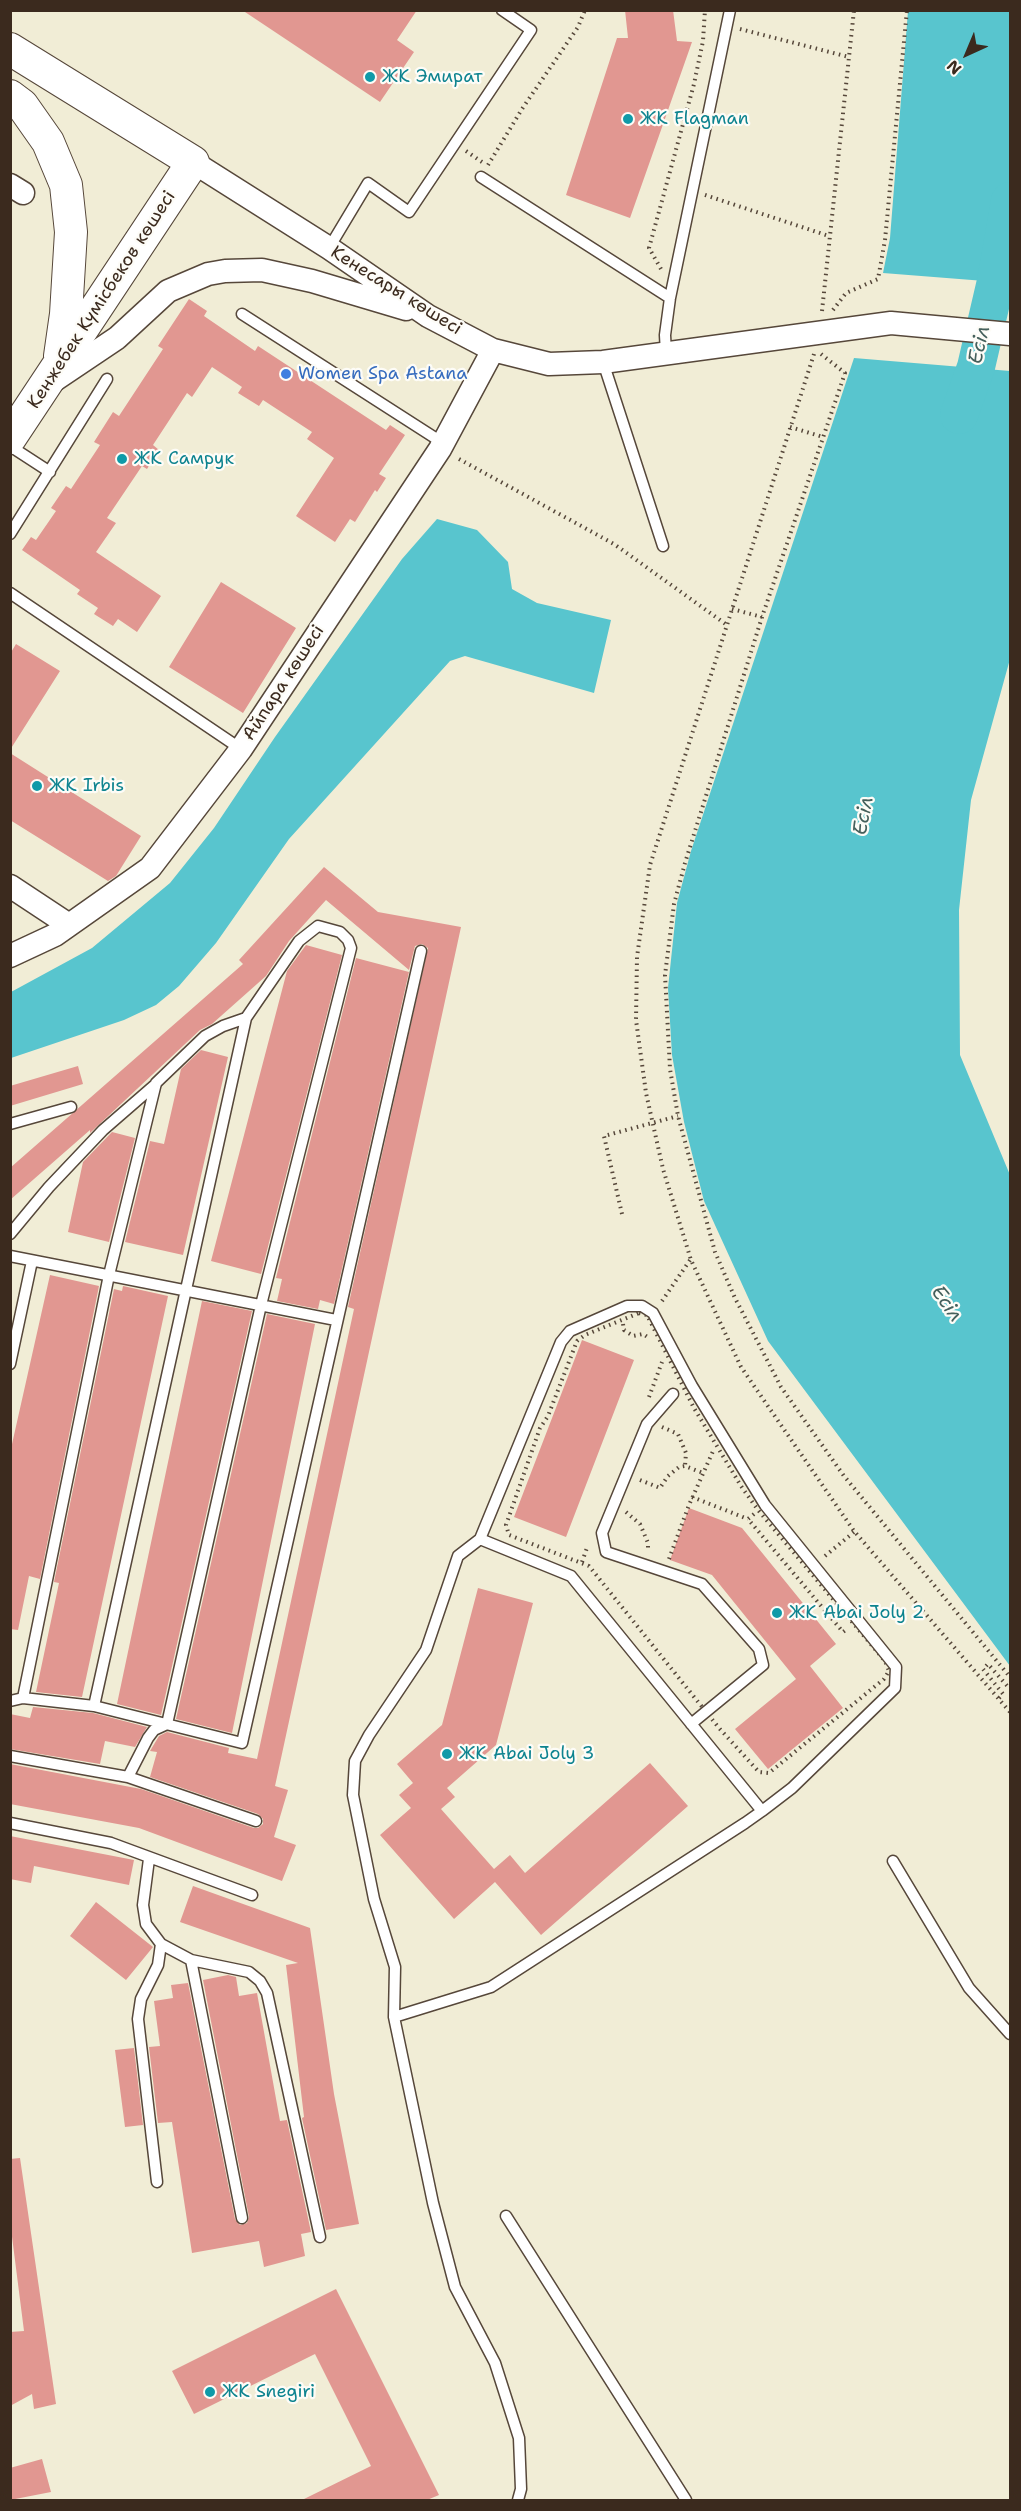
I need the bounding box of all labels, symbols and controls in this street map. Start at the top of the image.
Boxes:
north arrow [937,24,997,84]
text: N [942,55,966,79]
place label: ЖК Эмират [382,66,483,88]
marker: ЖК Эмират [363,70,377,84]
place label: ЖК Flagman [640,108,749,130]
marker: ЖК Flagman [621,112,635,126]
street label: Кенжебек Күмісбеков көшесі [23,187,181,413]
street label: Кенесары көшесі [326,242,466,340]
water label: Есіл [964,324,996,366]
place label: Women Spa Astana [298,363,467,385]
marker: Women Spa Astana [279,367,293,381]
place label: ЖК Самрук [134,448,234,470]
marker: ЖК Самрук [115,452,129,466]
street label: Айпара көшесі [239,621,329,745]
place label: ЖК Irbis [49,775,124,797]
marker: ЖК Irbis [30,779,44,793]
water label: Есіл [849,795,879,837]
water label: Есіл [925,1281,967,1327]
place label: ЖК Abai Joly 2 [789,1602,924,1624]
marker: ЖК Abai Joly 2 [770,1606,784,1620]
place label: ЖК Abai Joly 3 [459,1743,594,1765]
marker: ЖК Abai Joly 3 [440,1747,454,1761]
place label: ЖК Snegiri [222,2381,315,2403]
marker: ЖК Snegiri [203,2385,217,2399]

